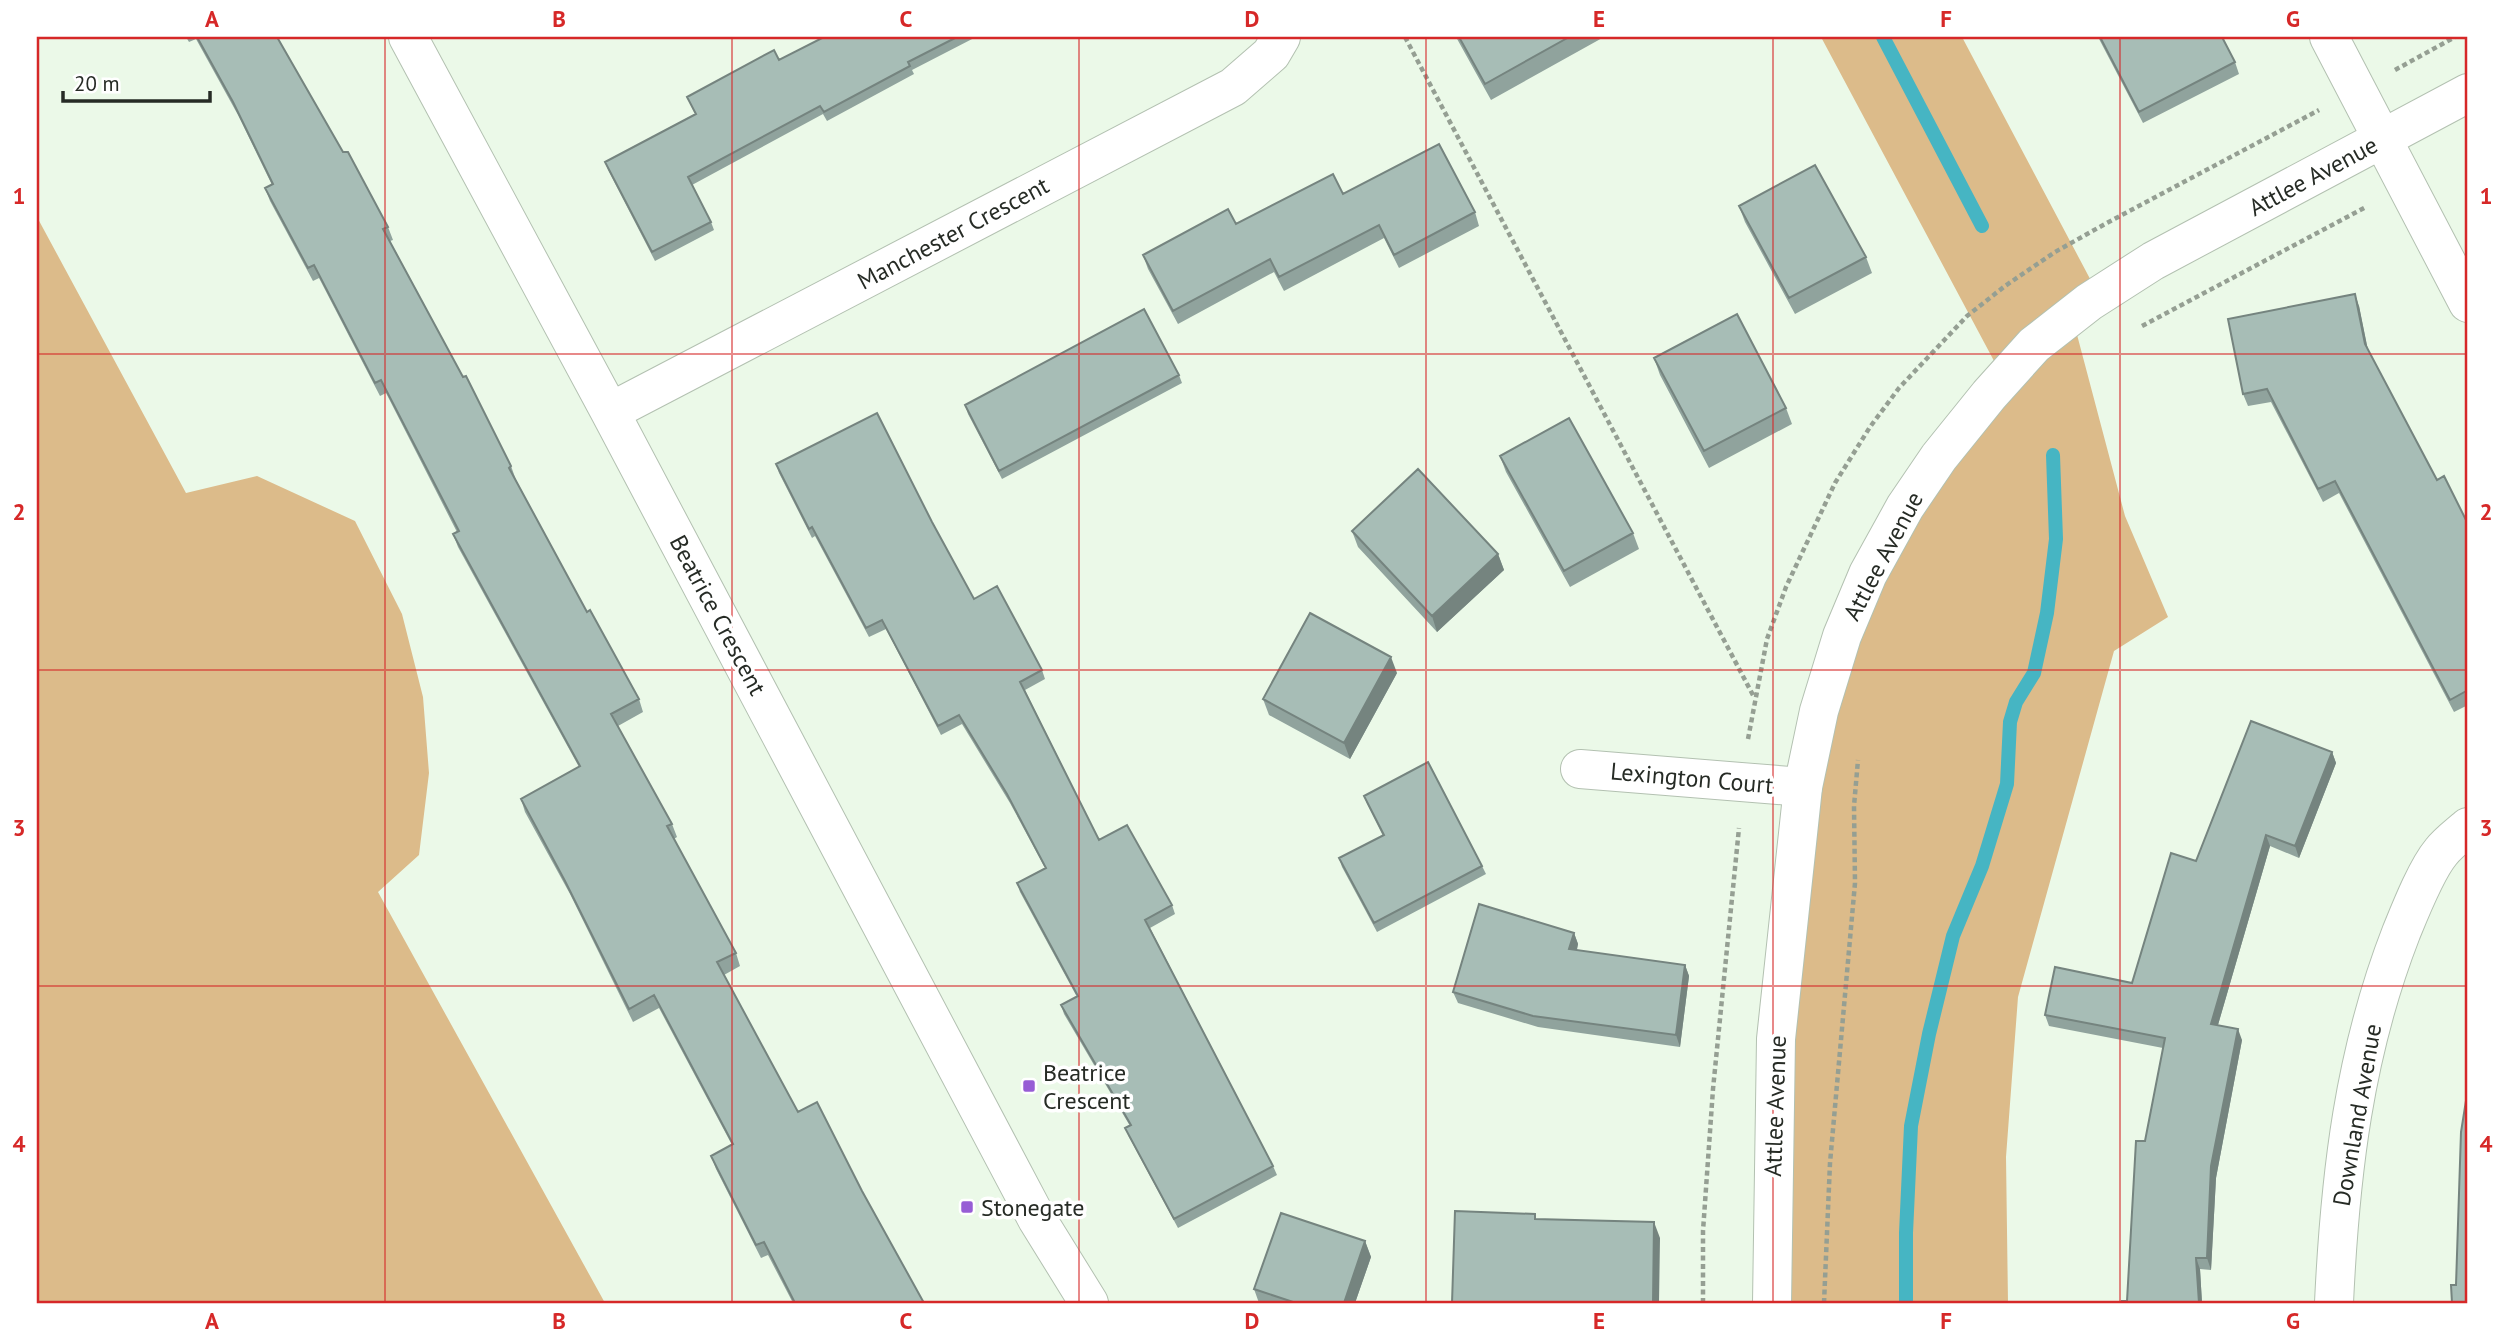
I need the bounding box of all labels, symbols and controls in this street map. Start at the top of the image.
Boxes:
text: A [205,4,219,33]
text: B [552,4,566,33]
text: C [900,4,913,33]
text: D [1245,4,1259,33]
text: E [1593,4,1605,33]
text: F [1940,4,1952,33]
text: G [2286,4,2300,33]
scale bar [63,60,210,104]
text: 20 m [74,70,120,97]
street label: Attlee Avenue [2243,129,2383,223]
street label: Manchester Crescent [852,169,1054,297]
text: 1 [12,181,26,210]
text: 1 [2479,181,2493,210]
street label: Attlee Avenue [1836,486,1930,626]
text: 2 [12,497,26,526]
text: 2 [2479,497,2493,526]
street label: Beatrice Crescent [663,529,773,701]
street label: Lexington Court [1609,755,1775,801]
text: 3 [12,813,26,842]
text: 3 [2479,813,2493,842]
street label: Downland Avenue [2326,1021,2388,1209]
street label: Attlee Avenue [1757,1035,1793,1177]
place label: Beatrice Crescent [1043,1057,1130,1116]
marker: Beatrice Crescent [1021,1078,1037,1094]
text: 4 [12,1129,26,1158]
text: 4 [2479,1129,2493,1158]
place label: Stonegate [981,1192,1084,1223]
marker: Stonegate [959,1199,975,1215]
text: A [205,1306,219,1335]
text: B [552,1306,566,1335]
text: C [900,1306,913,1335]
text: D [1245,1306,1259,1335]
text: E [1593,1306,1605,1335]
text: F [1940,1306,1952,1335]
text: G [2286,1306,2300,1335]

